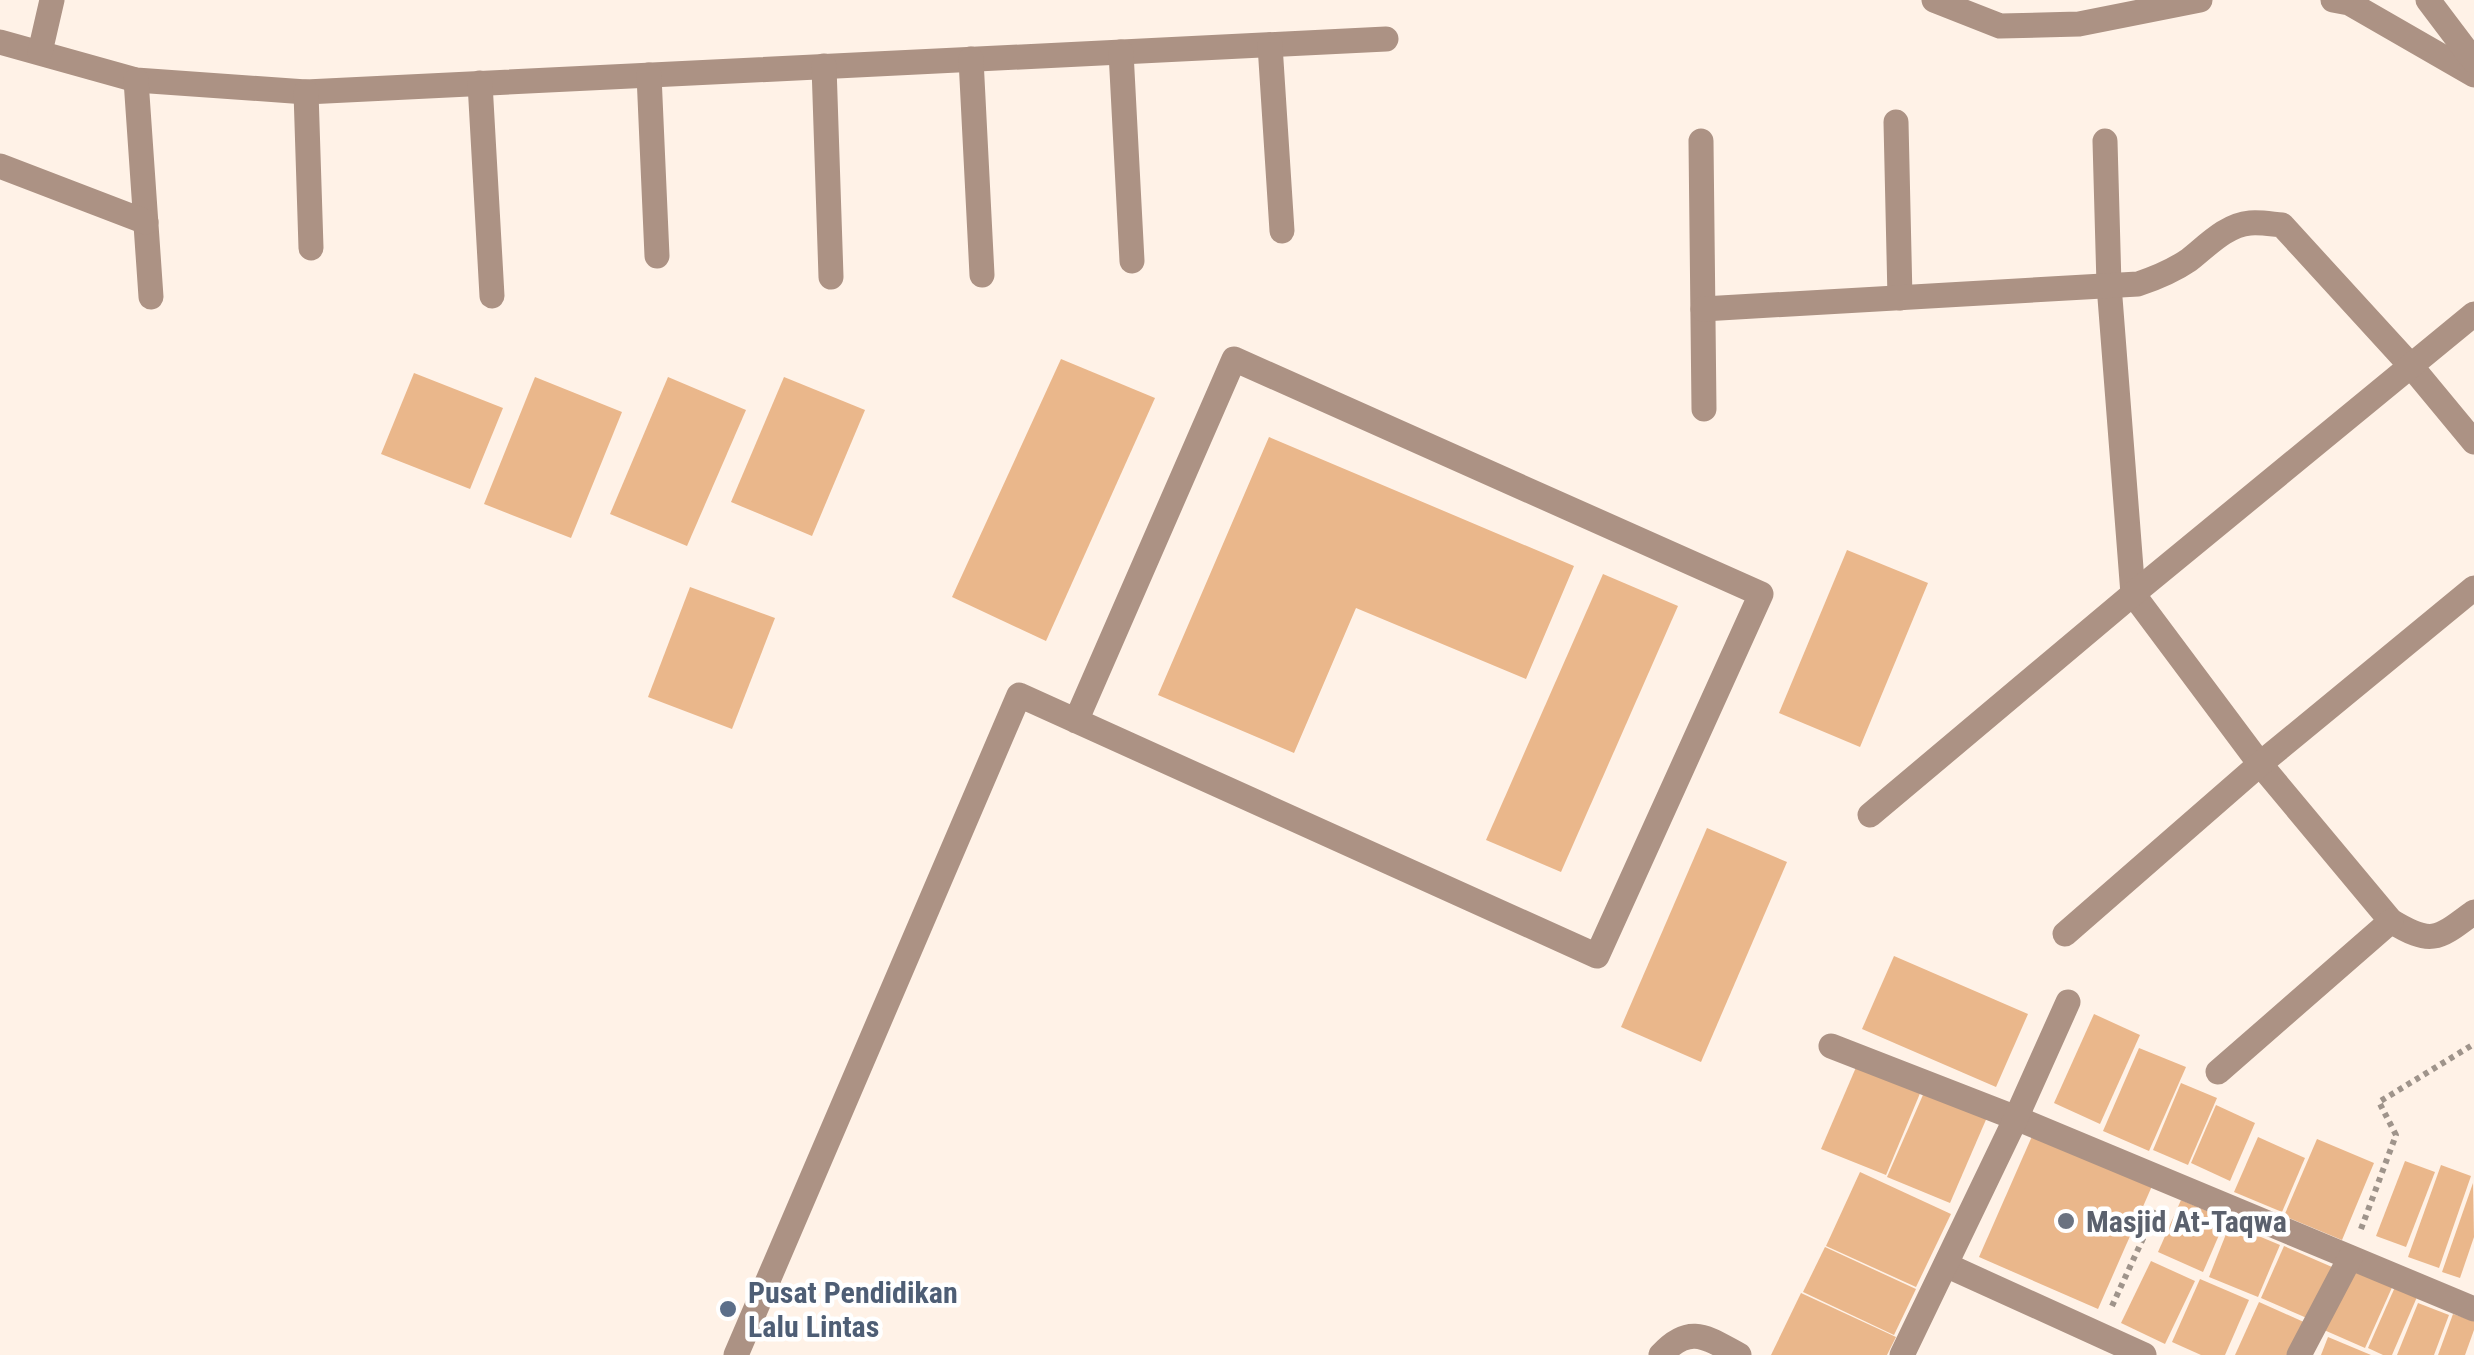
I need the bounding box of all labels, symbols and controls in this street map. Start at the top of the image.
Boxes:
place label: Masjid At-Taqwa [2086,1204,2287,1239]
marker: Masjid At-Taqwa [2055,1210,2077,1232]
place label: Pusat Pendidikan Lalu Lintas [748,1275,958,1344]
marker: Pusat Pendidikan Lalu Lintas [717,1298,739,1320]

